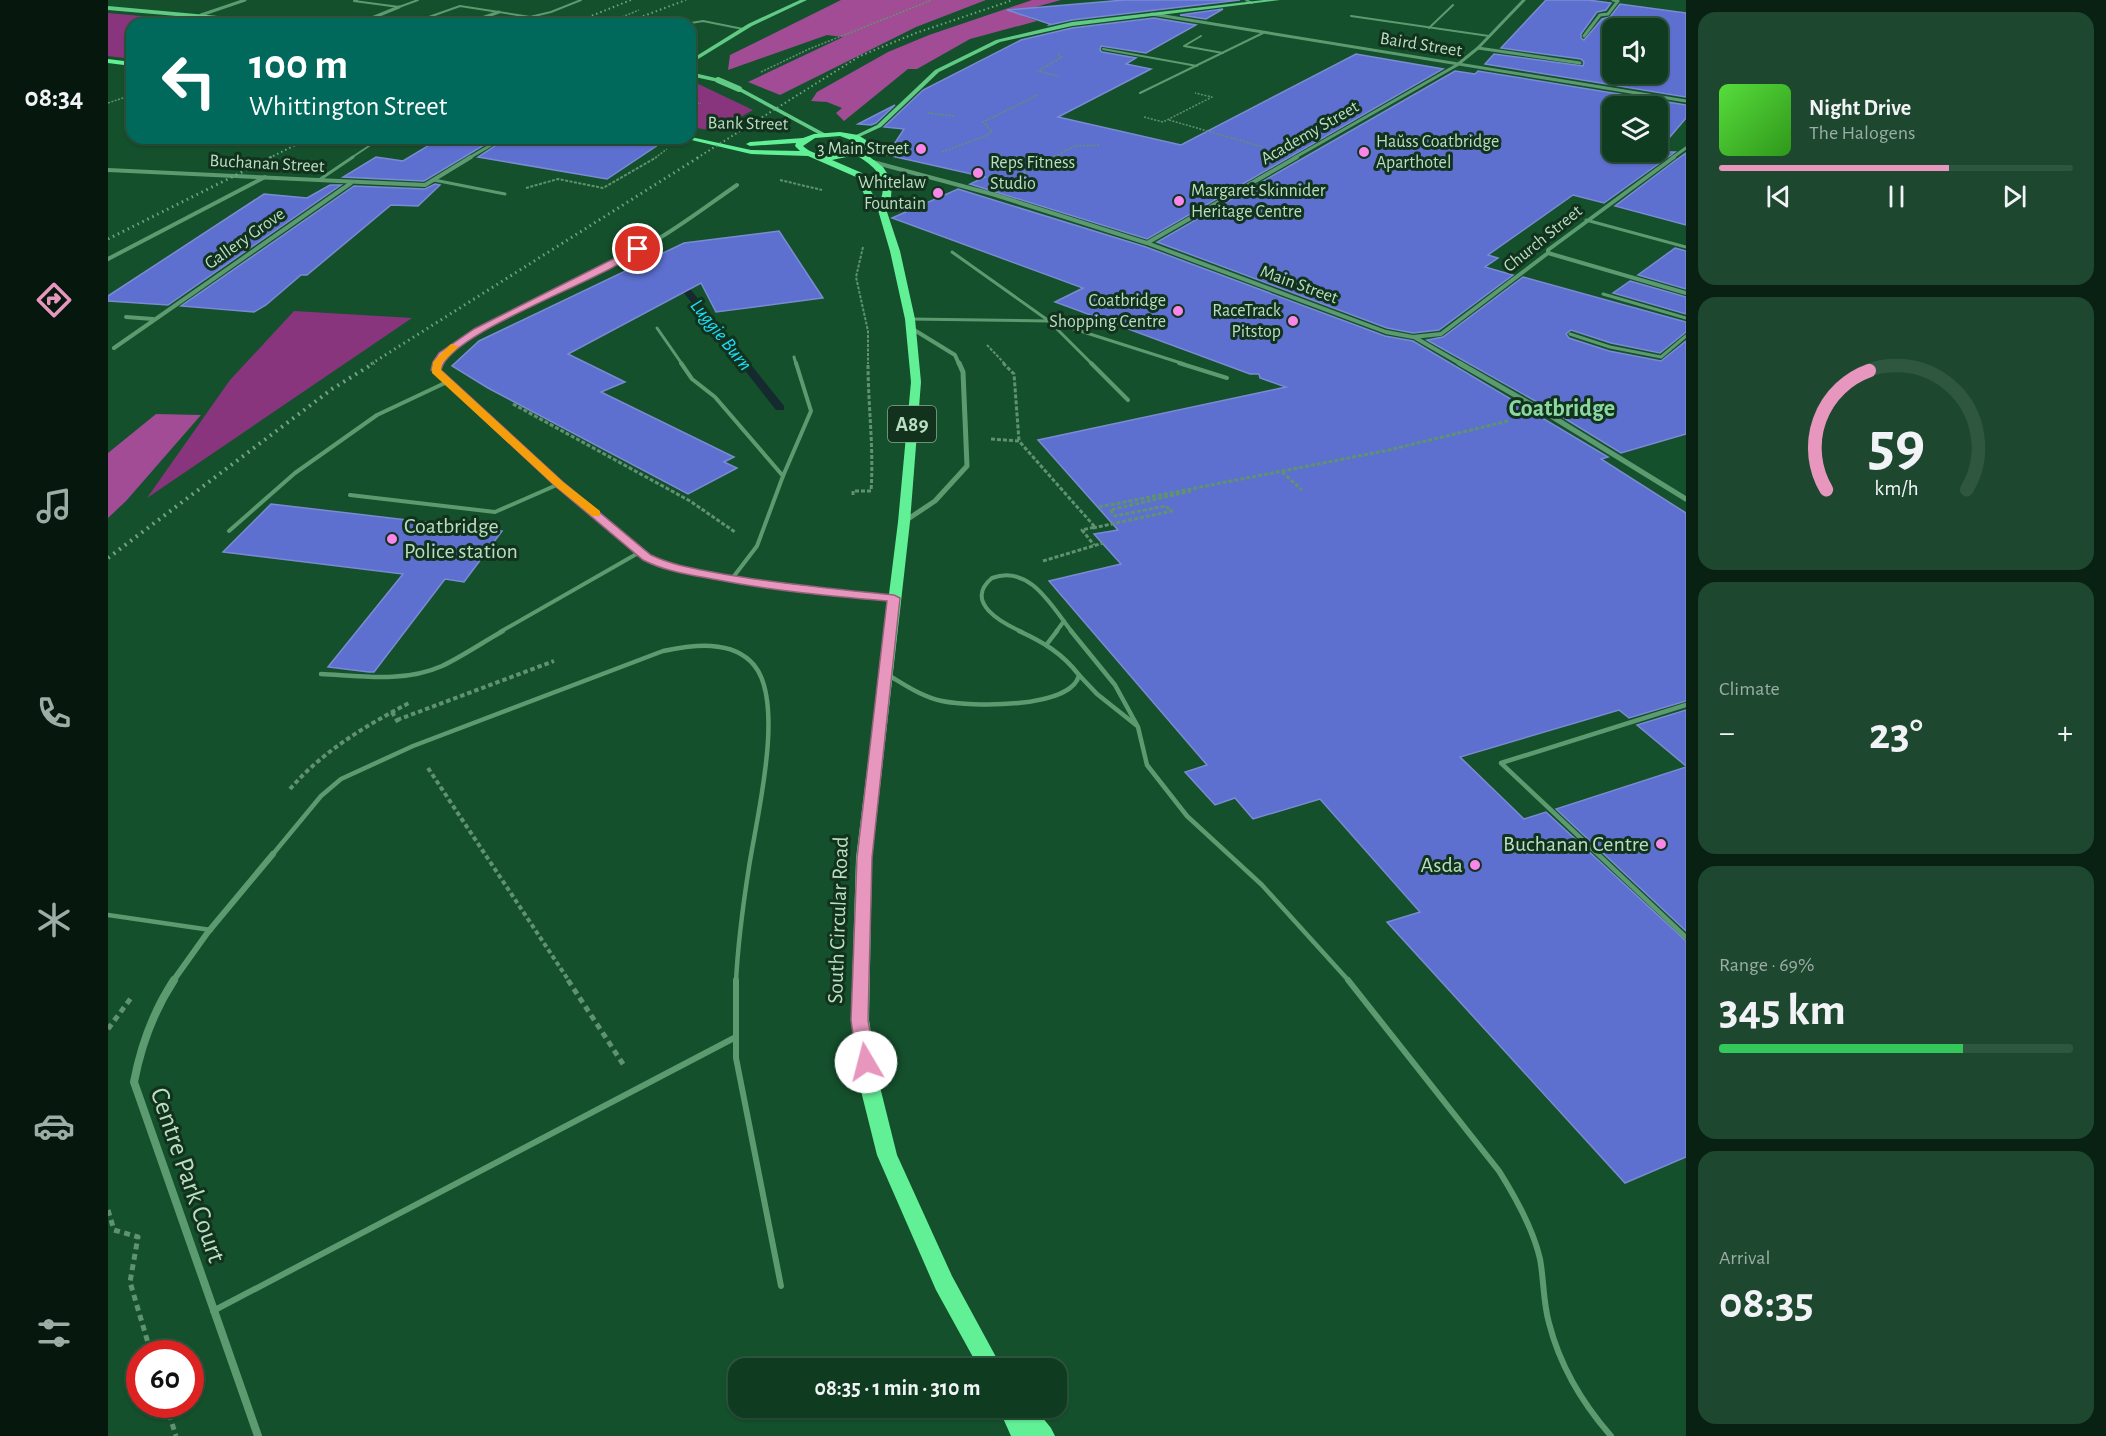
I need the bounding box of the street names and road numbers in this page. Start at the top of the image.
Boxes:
street label: Baird Street [1379,30,1464,60]
street label: Academy Street [1258,98,1362,168]
street label: Bank Street [708,114,789,134]
street label: Buchanan Street [209,152,325,176]
street label: Church Street [1500,202,1586,276]
street label: Gallery Grove [202,205,288,273]
street label: Main Street [1258,263,1341,307]
road number: A89 [888,406,936,442]
street label: South Circular Road [824,836,852,1004]
street label: Centre Park Court [145,1084,231,1266]

